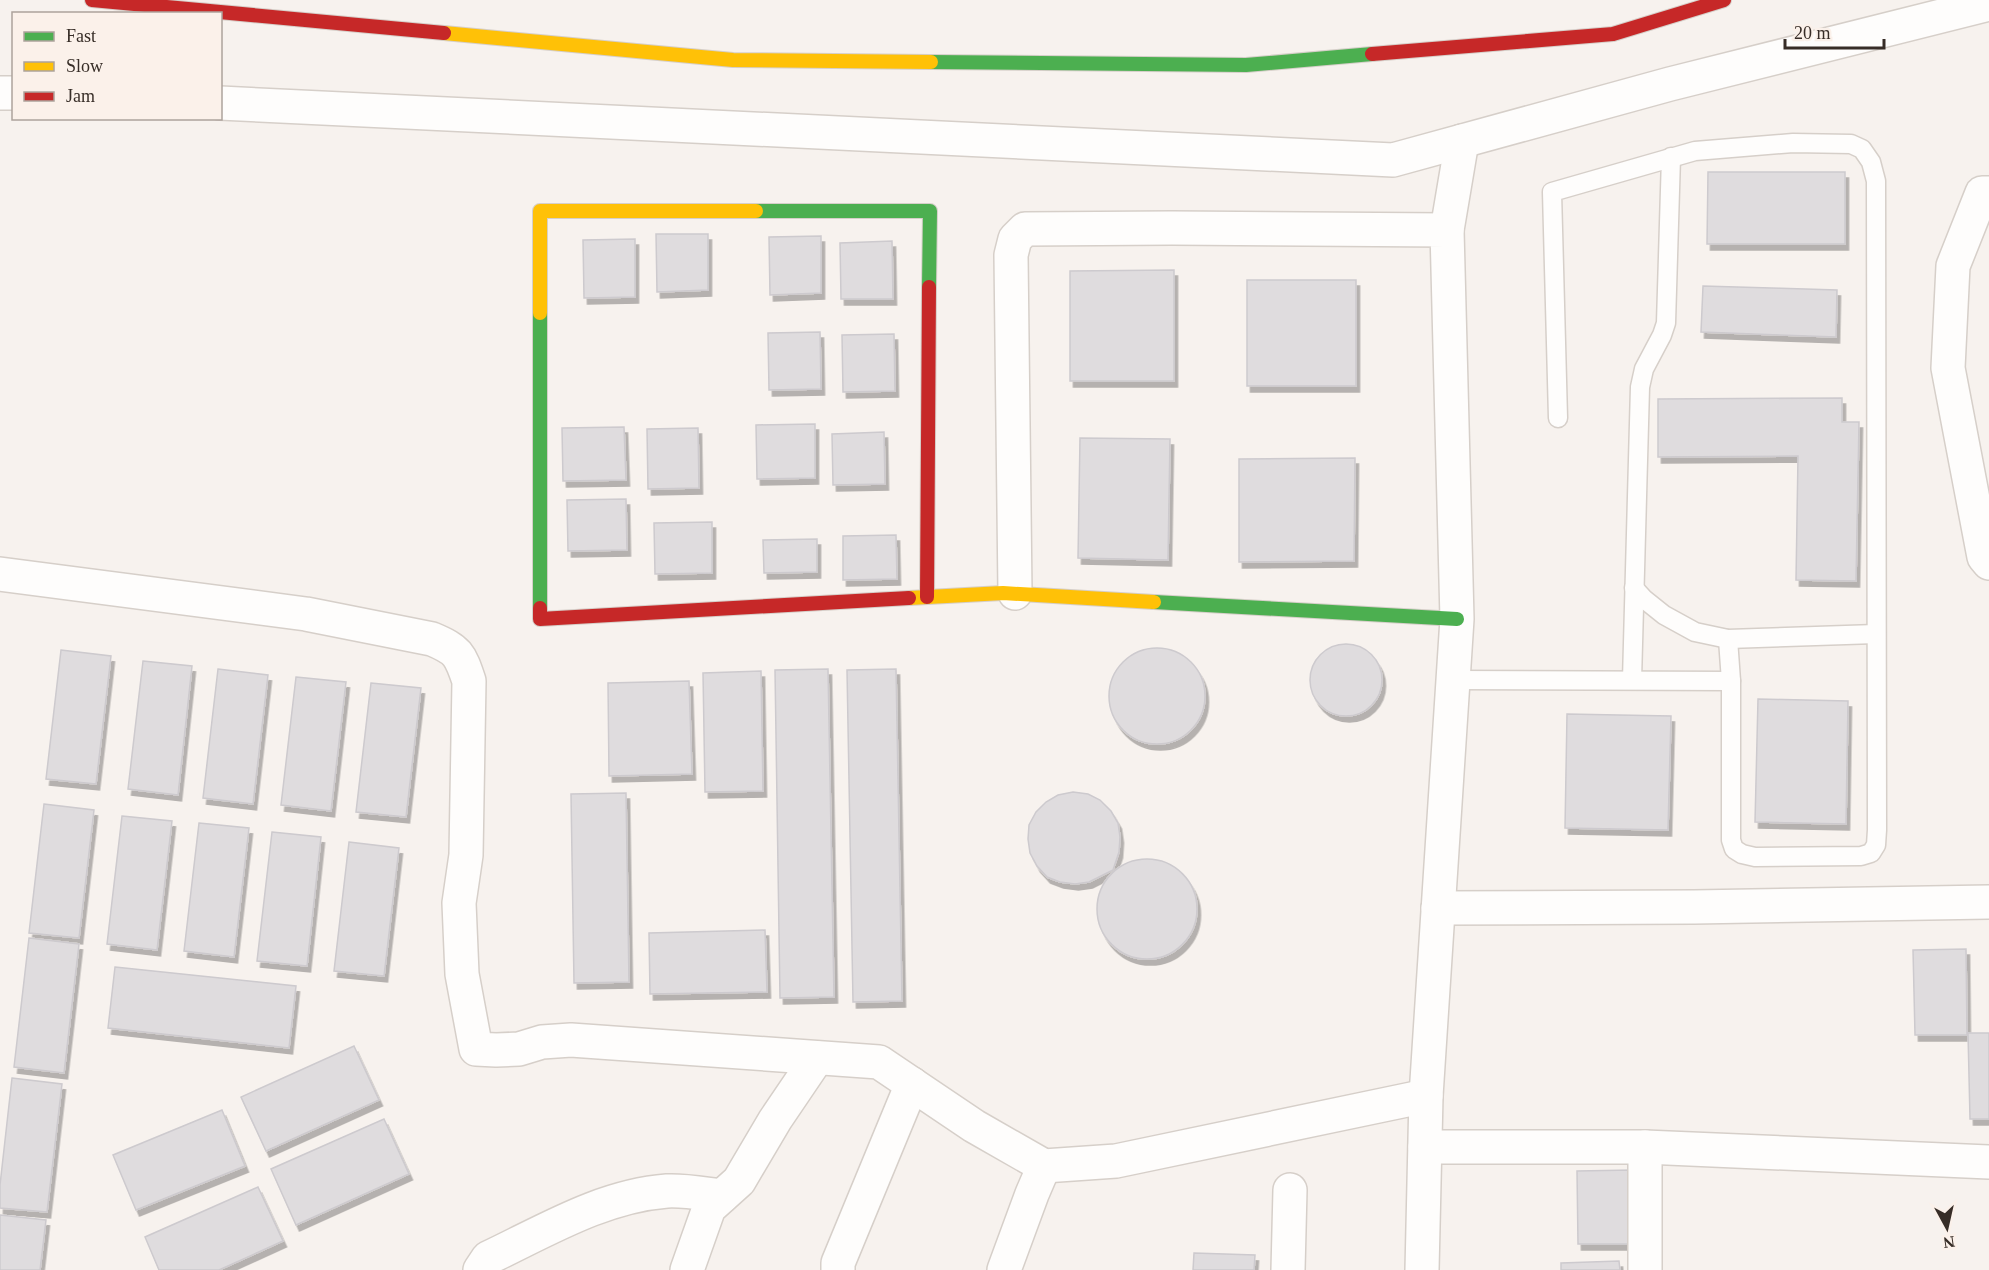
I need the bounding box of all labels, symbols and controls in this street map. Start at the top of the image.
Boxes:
legend [12,12,222,120]
scale bar [1785,12,1884,50]
text: 20 m [1794,23,1831,43]
text: Fast [66,26,96,46]
text: Slow [66,56,103,76]
text: Jam [66,86,95,106]
north arrow [1917,1198,1977,1258]
text: N [1942,1233,1956,1252]

